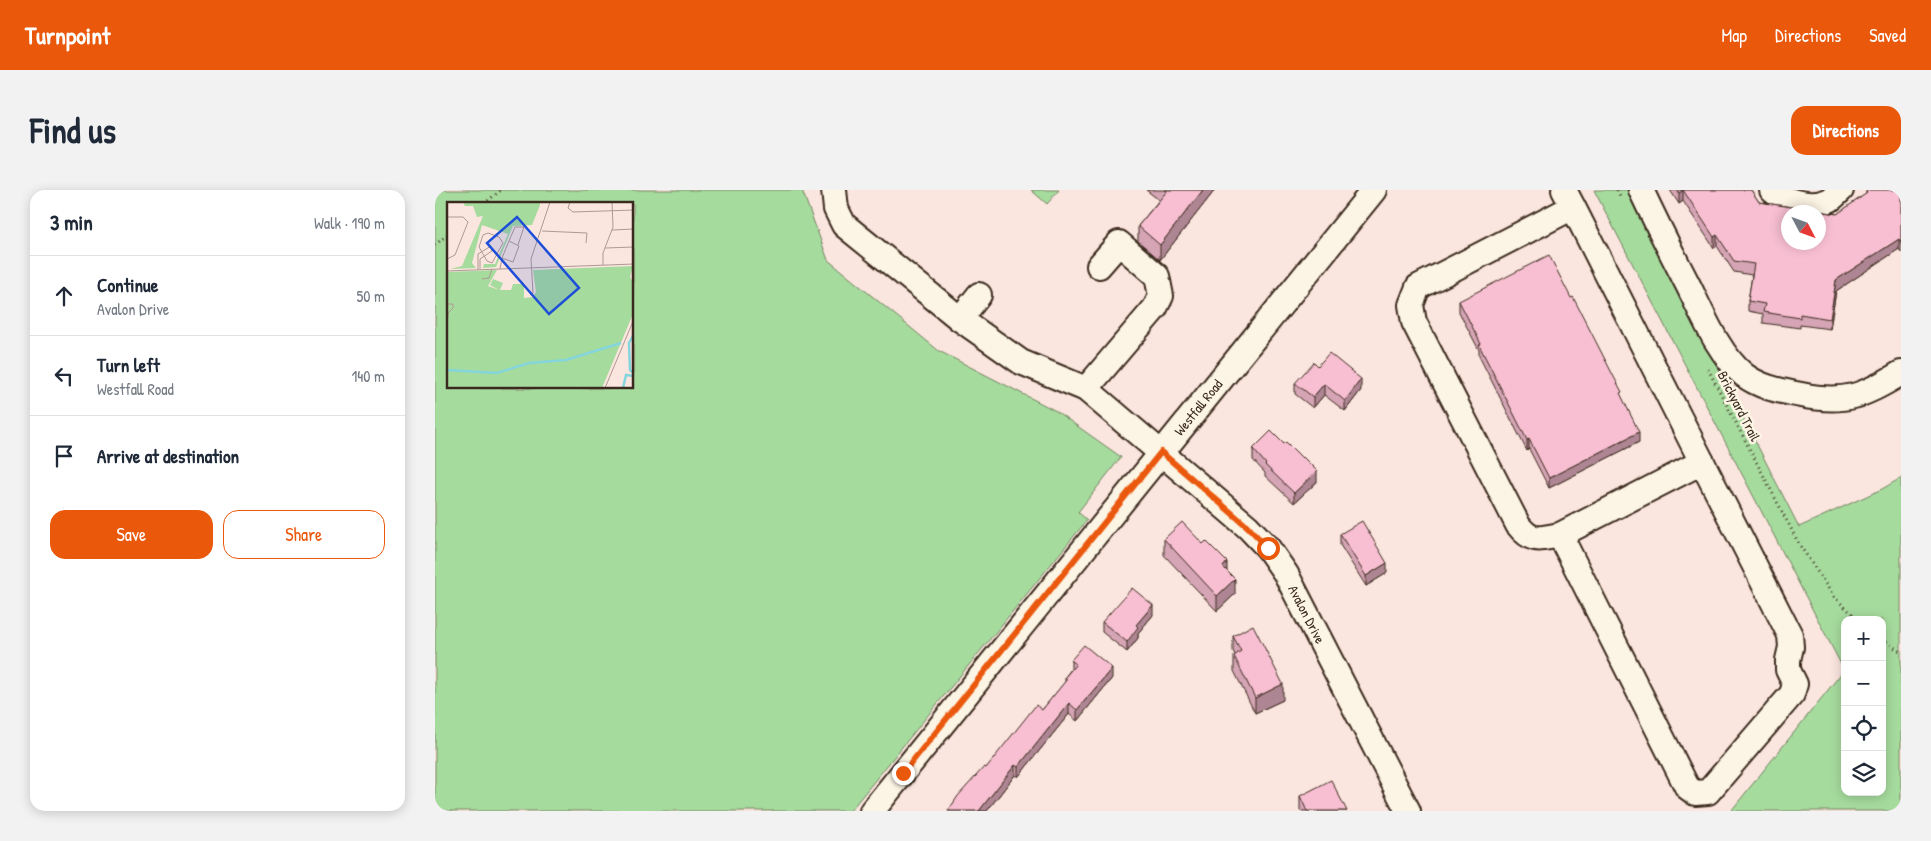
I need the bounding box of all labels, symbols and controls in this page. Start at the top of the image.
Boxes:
text: Turnpoint [25,19,110,51]
text: Map [1722,23,1747,48]
text: Directions [1775,23,1841,48]
text: Saved [1869,23,1906,48]
button: Directions [1791,106,1901,155]
text: Find us [30,107,116,154]
inset map [447,202,634,389]
north arrow [1781,205,1826,250]
text: 3 min [50,208,93,237]
text: Walk · 190 m [314,212,385,234]
text: Continue [97,272,158,298]
icon: ahead [50,282,78,310]
text: 50 m [357,285,385,307]
text: Avalon Drive [97,298,169,320]
text: Turn left [97,352,160,378]
icon: left [50,362,78,390]
text: 140 m [351,365,385,387]
street label: Brickyard Trail [1713,367,1765,445]
street label: Westfall Road [1169,375,1227,439]
text: Westfall Road [97,378,174,400]
icon: arrive [50,442,78,470]
text: Arrive at destination [97,443,239,469]
button: Save [50,510,213,559]
button: Share [223,510,385,559]
route start [1257,537,1280,560]
street label: Avalon Drive [1284,582,1330,647]
map controls [1841,616,1886,796]
button: + [1841,616,1886,661]
button: − [1841,661,1886,706]
button: locate [1841,706,1886,751]
button: layers [1841,751,1886,796]
route end [892,762,915,785]

